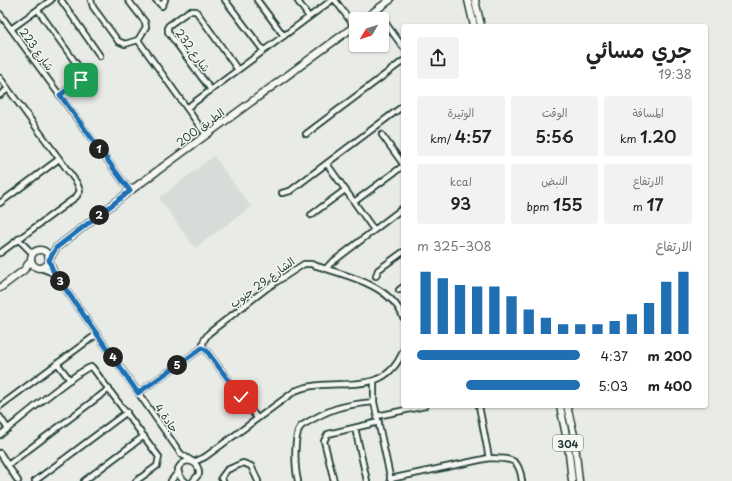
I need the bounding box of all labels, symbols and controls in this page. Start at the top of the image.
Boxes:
north arrow [349,12,389,52]
map controls [349,12,389,52]
street label: شارع 223 [15,24,58,75]
street label: شارع 232 [171,25,215,76]
text: جري مسائي [586,32,692,65]
button: share [417,37,459,79]
pin [64,63,98,97]
text: 19:38 [658,64,692,83]
icon: arrive [70,69,92,91]
street label: الطريق 200 [172,104,228,150]
text: الوتيرة [448,104,474,121]
text: الوقت [542,104,567,121]
text: المسافة [633,104,664,121]
text: 4:57 [455,123,492,149]
text: 5:56 [535,123,574,149]
text: 1.20 [640,123,676,149]
text: /km [430,130,455,147]
text: km [620,130,640,147]
pin: 1 [89,139,109,159]
text: 1 [96,140,102,157]
text: النبض [541,172,568,189]
text: الارتفاع [633,172,664,189]
text: kcal [450,173,472,190]
text: 93 [450,190,471,216]
text: 155 [553,191,583,217]
text: 17 [646,191,664,217]
text: bpm [526,198,553,215]
text: m [633,198,646,215]
pin: 2 [89,205,109,225]
text: 2 [95,206,103,223]
text: 308–325 m [417,236,492,255]
text: الارتفاع [656,236,692,255]
street label: الشارع 29 جنوب [226,253,299,312]
pin: 3 [50,271,70,291]
text: 3 [56,272,64,289]
text: 4:37 [600,346,628,365]
text: 200 m [648,346,692,365]
pin: 4 [103,347,123,367]
text: 4 [109,348,117,365]
pin: 5 [167,355,187,375]
text: 5 [173,356,181,373]
text: 5:03 [598,376,628,395]
text: 400 m [648,376,692,395]
pin [224,380,258,414]
icon: check [230,386,252,408]
street label: جادة 4 [151,400,183,436]
road number: 304 [553,435,583,451]

